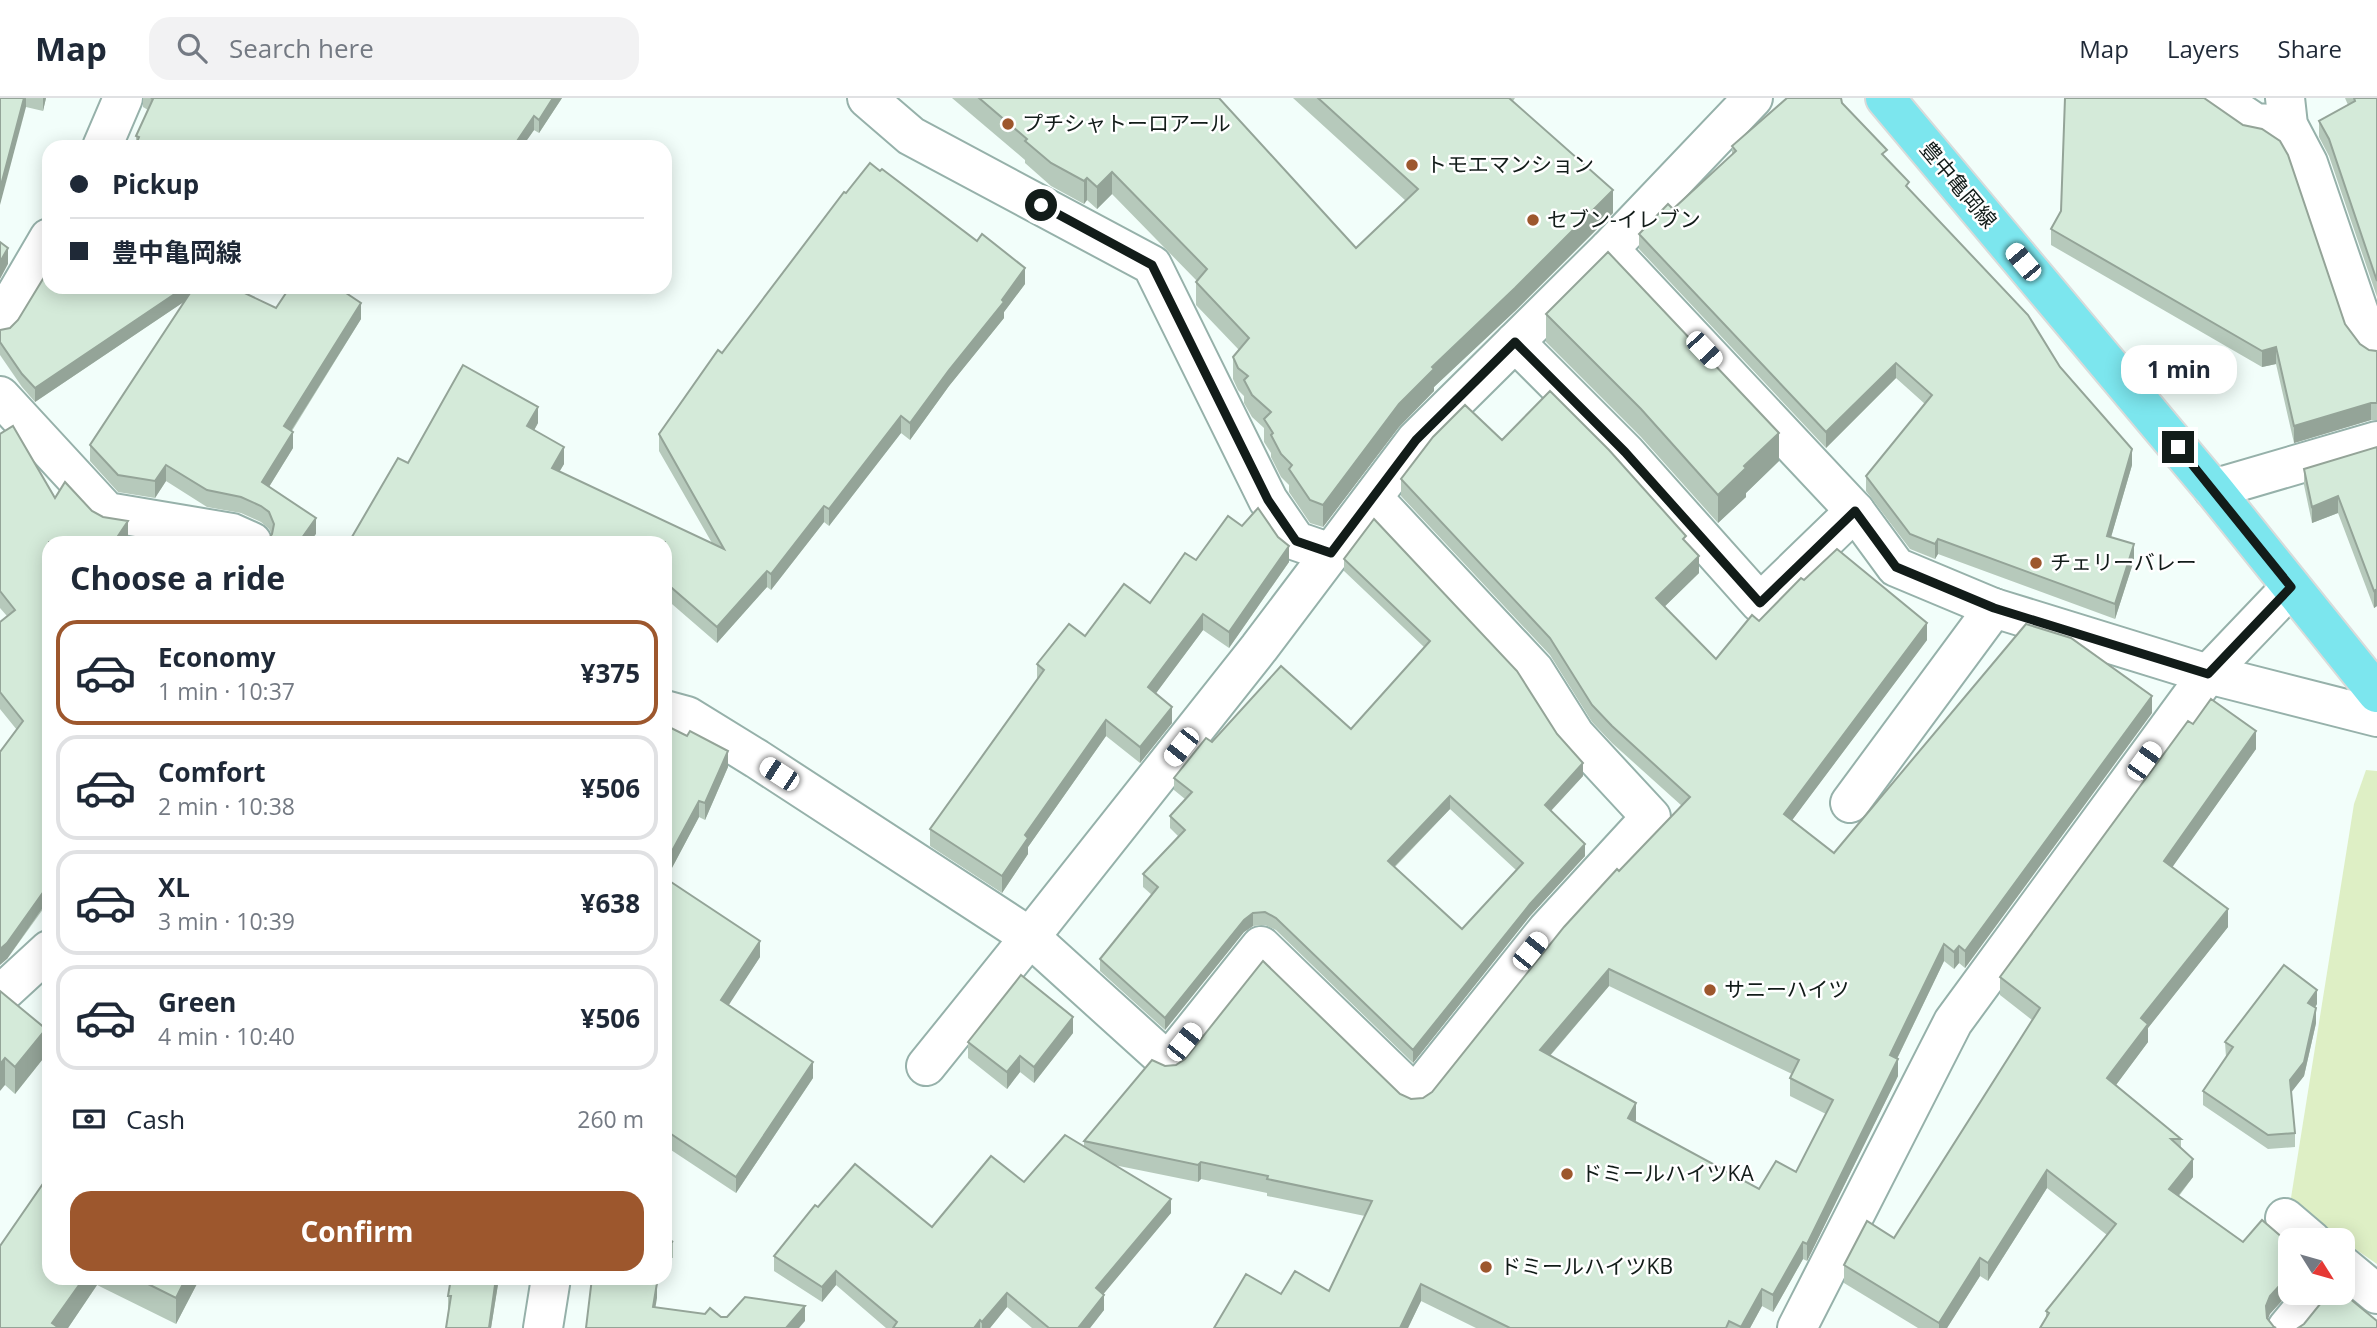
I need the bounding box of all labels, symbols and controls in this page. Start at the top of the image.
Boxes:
search box [149,17,639,80]
text: Map [35,26,107,71]
icon: search [173,29,211,67]
text: Search here [229,30,374,66]
text: Map [2079,32,2129,65]
text: Layers [2167,32,2240,65]
text: Share [2278,32,2342,65]
place label: プチシャトーロアール [1022,109,1231,137]
marker: プチシャトーロアール [1000,116,1016,132]
street label: 豊中亀岡線 [1914,135,2003,234]
place label: トモエマンション [1426,150,1594,178]
marker: トモエマンション [1404,157,1420,173]
text: Pickup [112,166,199,202]
route start [1025,189,1057,221]
place label: セブン-イレブン [1547,205,1701,233]
marker: セブン-イレブン [1525,212,1541,228]
text: 豊中亀岡線 [112,234,242,270]
car [2002,239,2045,285]
car [1682,327,1727,373]
callout: 1 min [2120,345,2236,394]
text: 1 min [2147,353,2211,385]
route end [2162,431,2194,463]
place label: チェリーバレー [2050,548,2197,576]
marker: チェリーバレー [2028,555,2044,571]
text: Choose a ride [70,556,285,599]
text: Economy [158,639,276,675]
icon: car [74,641,137,704]
text: ¥375 [581,655,640,691]
text: 1 min · 10:37 [158,675,295,707]
car [1160,724,1203,770]
car [2124,738,2165,784]
text: Comfort [158,754,265,790]
car [756,754,803,794]
icon: car [74,756,137,819]
text: ¥506 [581,770,640,806]
text: 2 min · 10:38 [158,790,295,822]
text: XL [158,869,190,905]
icon: car [74,871,137,934]
text: ¥638 [581,885,640,921]
text: 3 min · 10:39 [158,905,295,937]
car [1509,928,1552,974]
place label: サニーハイツ [1724,975,1849,1003]
marker: サニーハイツ [1702,982,1718,998]
text: Green [158,984,236,1020]
icon: car [74,986,137,1049]
text: ¥506 [581,1000,640,1036]
car [1163,1019,1206,1065]
text: 4 min · 10:40 [158,1020,295,1052]
icon: cash [70,1100,108,1138]
text: Cash [126,1101,185,1137]
text: 260 m [577,1103,644,1135]
place label: ドミールハイツKA [1581,1159,1754,1187]
marker: ドミールハイツKA [1559,1166,1575,1182]
button: Confirm [70,1191,644,1271]
north arrow [2278,1228,2356,1306]
map controls [2278,1228,2355,1305]
place label: ドミールハイツKB [1500,1252,1673,1280]
marker: ドミールハイツKB [1478,1259,1494,1275]

